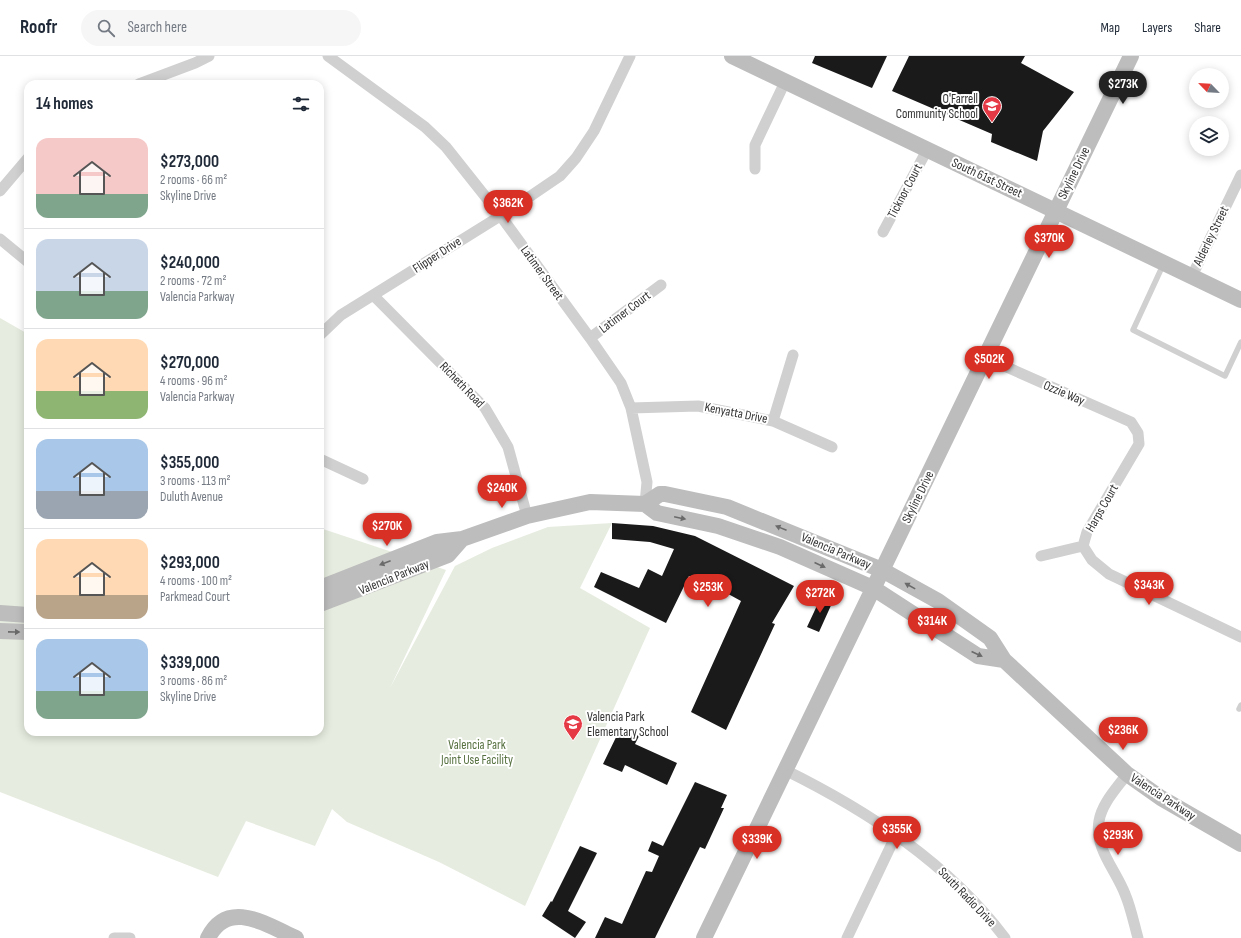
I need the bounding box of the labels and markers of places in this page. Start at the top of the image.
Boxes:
pin: $273K [1095,71,1151,105]
place label: O'Farrell Community School [896,91,978,122]
school or university icon: O'Farrell Community School [981,95,1003,123]
pin: $362K [480,190,536,224]
pin: $370K [1021,225,1077,259]
pin: $502K [961,346,1017,380]
pin: $240K [474,475,530,509]
pin: $270K [359,513,415,547]
pin: $343K [1121,572,1177,606]
pin: $253K [680,574,736,608]
pin: $272K [792,580,848,614]
pin: $314K [904,608,960,642]
place label: Valencia Park Elementary School [587,709,669,740]
school or university icon: Valencia Park Elementary School [562,713,584,741]
pin: $236K [1095,717,1151,751]
pin: $355K [869,816,925,850]
pin: $293K [1090,822,1146,856]
pin: $339K [729,826,785,860]

